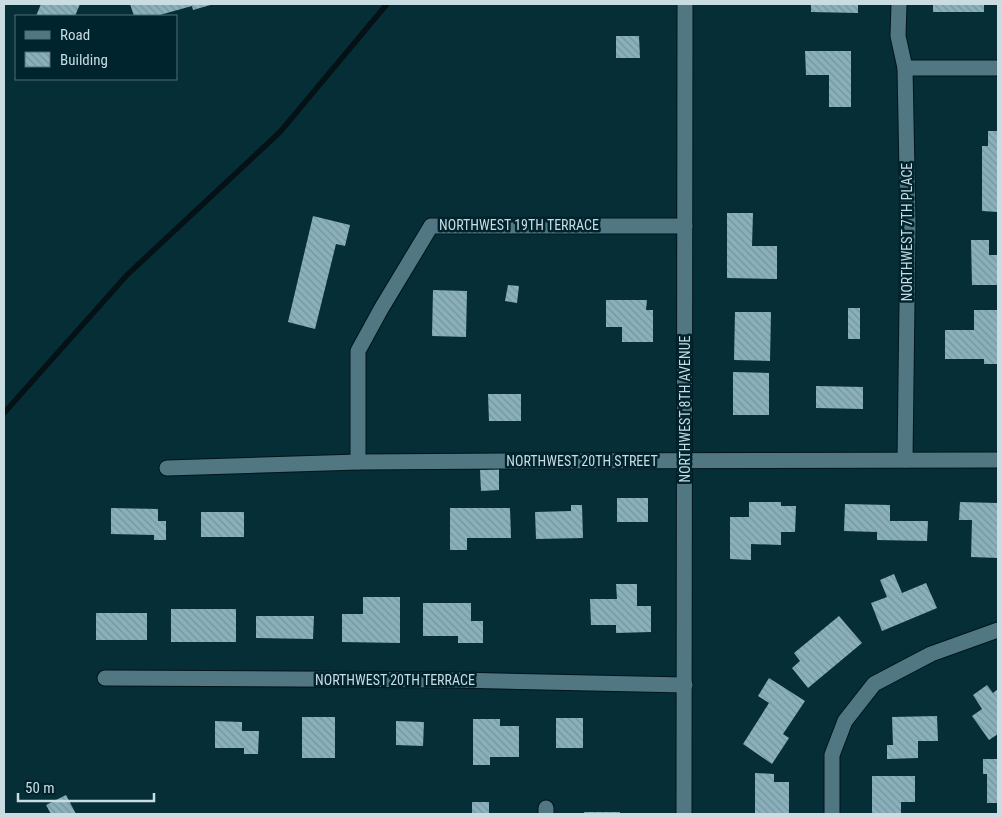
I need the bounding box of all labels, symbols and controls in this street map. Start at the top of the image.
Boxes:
legend [15,15,178,80]
text: Road [60,26,90,44]
text: Building [60,51,108,69]
street label: NORTHWEST 7TH PLACE [899,163,915,301]
street label: NORTHWEST 19TH TERRACE [439,217,599,233]
street label: NORTHWEST 8TH AVENUE [677,336,693,482]
street label: NORTHWEST 20TH STREET [506,453,658,469]
street label: NORTHWEST 20TH TERRACE [315,672,475,688]
scale bar [18,770,154,802]
text: 50 m [25,779,55,797]

